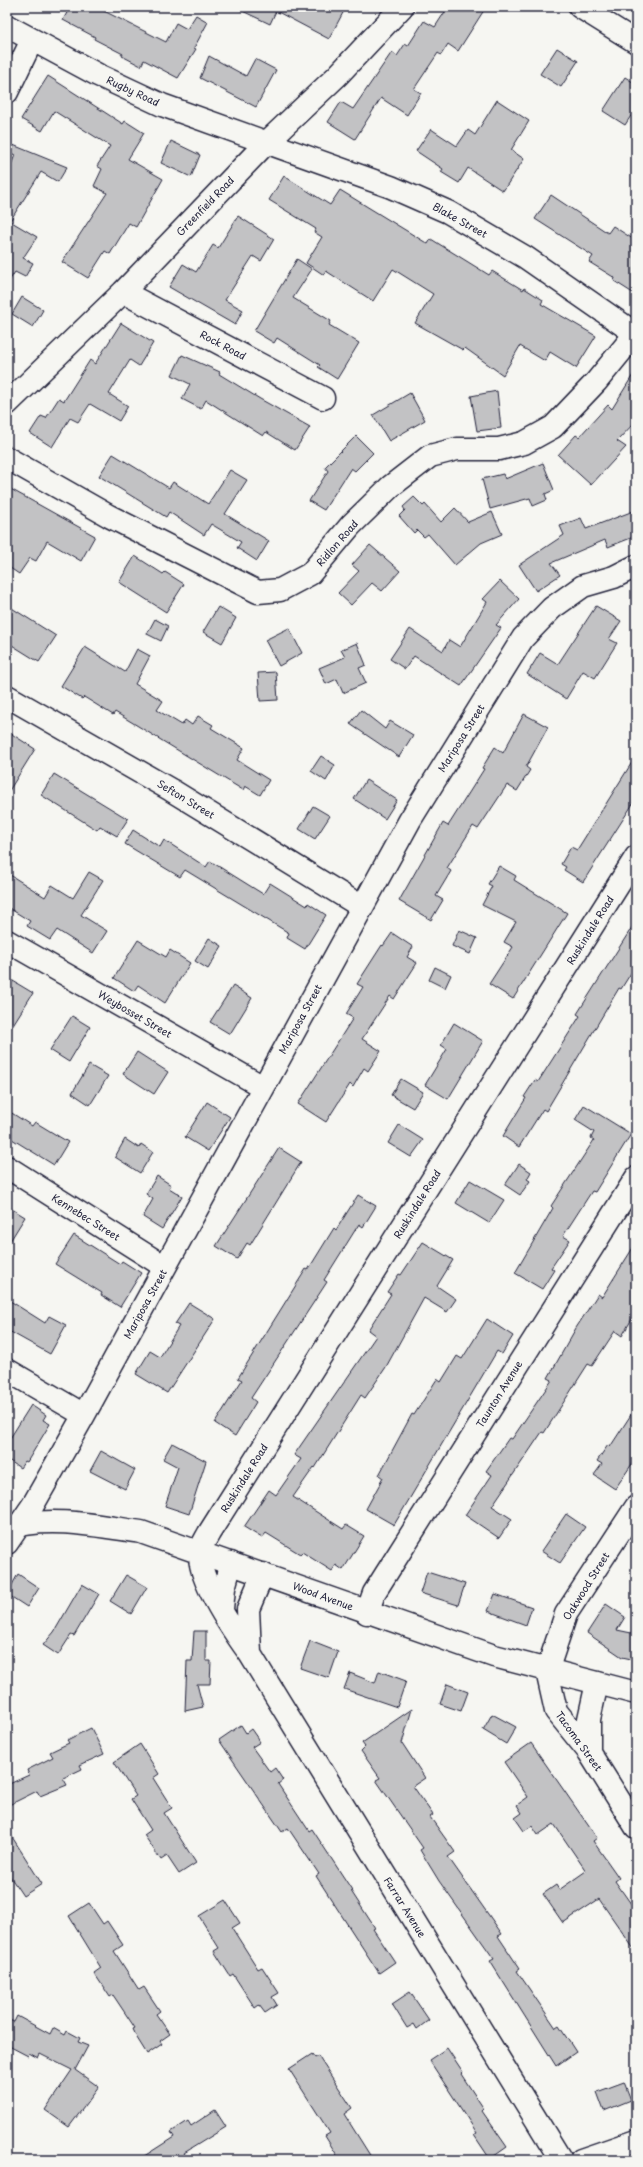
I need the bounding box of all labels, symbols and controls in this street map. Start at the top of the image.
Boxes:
street label: Rugby Road [104,72,162,110]
street label: Greenfield Road [172,172,237,239]
street label: Blake Street [430,198,490,241]
street label: Rock Road [197,326,249,363]
street label: Ridlon Road [312,516,361,569]
street label: Mariposa Street [434,701,487,775]
street label: Sefton Street [155,775,218,822]
street label: Ruskindale Road [562,892,617,967]
street label: Mariposa Street [274,981,325,1056]
street label: Weybosset Street [95,986,175,1042]
street label: Ruskindale Road [389,1166,444,1241]
street label: Kennebec Street [49,1190,123,1244]
street label: Mariposa Street [119,1266,170,1341]
street label: Taunton Avenue [472,1357,526,1430]
street label: Ruskindale Road [216,1440,271,1515]
street label: Oakwood Street [559,1549,612,1623]
street label: Wood Avenue [291,1578,356,1614]
street label: Tacoma Street [552,1708,606,1774]
street label: Farrar Avenue [381,1874,430,1940]

